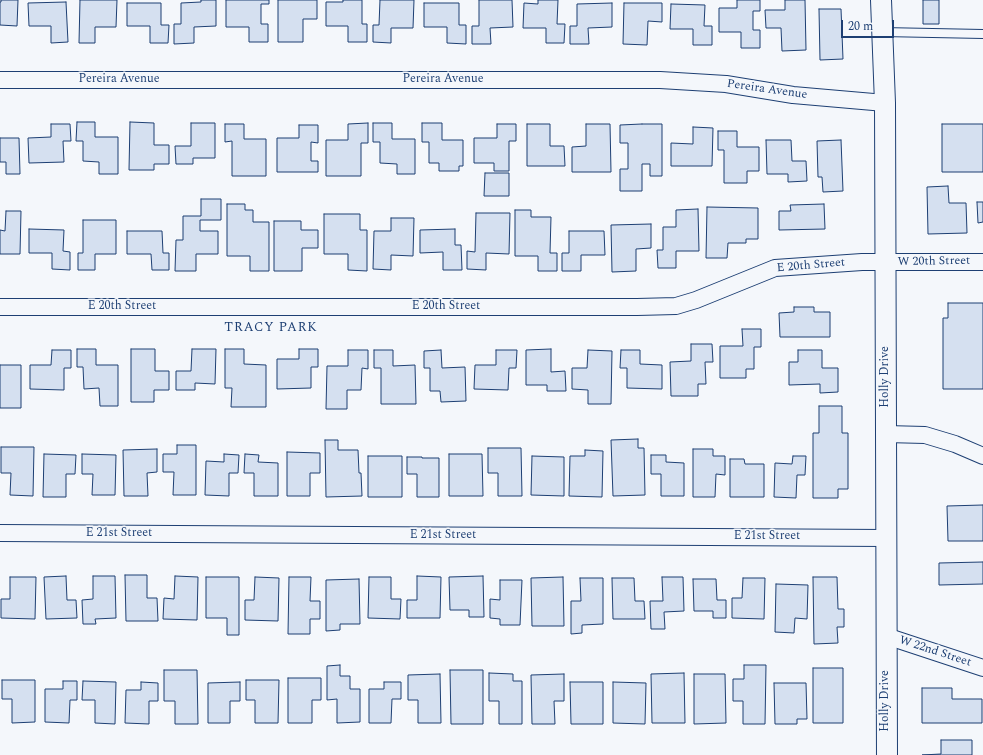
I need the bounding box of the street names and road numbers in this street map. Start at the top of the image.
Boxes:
street label: Pereira Avenue [79,73,159,87]
street label: Pereira Avenue [403,73,483,87]
street label: Pereira Avenue [726,77,808,103]
street label: W 20th Street [898,254,970,270]
street label: E 20th Street [776,256,846,276]
street label: E 20th Street [88,300,156,314]
street label: E 20th Street [412,300,480,314]
street label: Holly Drive [879,346,893,408]
street label: E 21st Street [86,527,152,541]
street label: E 21st Street [410,529,476,543]
street label: E 21st Street [734,530,800,544]
street label: W 22nd Street [897,634,973,670]
street label: Holly Drive [879,670,893,732]

